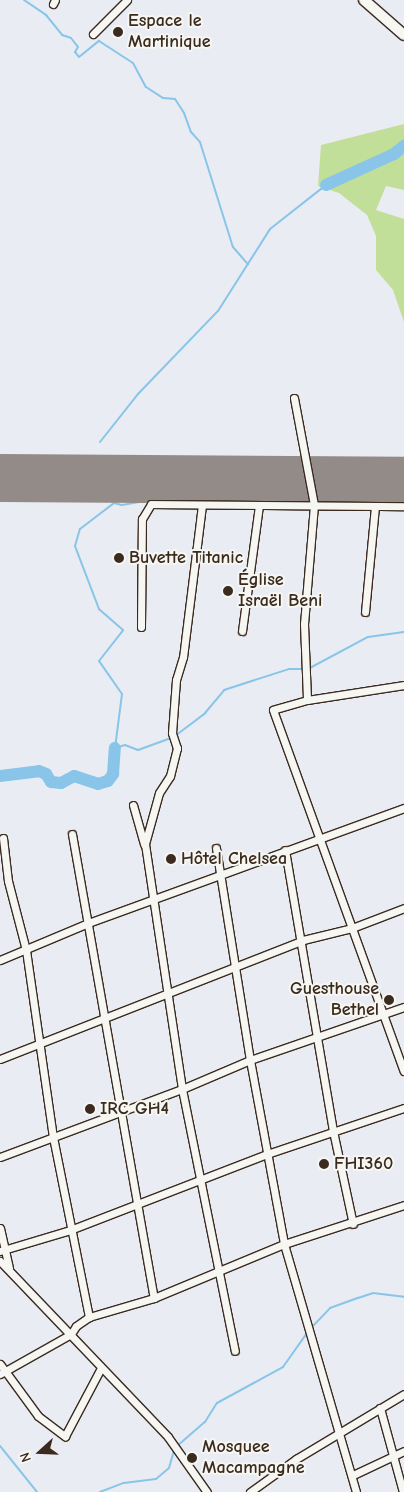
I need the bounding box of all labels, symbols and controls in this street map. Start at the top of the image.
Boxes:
place label: Espace le Martinique [128,11,211,54]
marker: Espace le Martinique [112,26,124,38]
place label: Buvette Titanic [129,547,243,569]
marker: Buvette Titanic [113,552,125,564]
place label: Église Israël Beni [238,570,322,612]
marker: Église Israël Beni [222,585,234,597]
place label: Hôtel Chelsea [181,848,287,870]
marker: Hôtel Chelsea [165,853,177,865]
place label: Guesthouse Bethel [290,979,379,1022]
marker: Guesthouse Bethel [383,994,395,1006]
place label: IRC GH4 [100,1098,169,1120]
marker: IRC GH4 [84,1103,96,1115]
place label: FHI360 [334,1153,393,1175]
marker: FHI360 [318,1158,330,1170]
north arrow [15,1427,65,1477]
place label: Mosquee Macampagne [202,1437,305,1480]
text: N [16,1450,35,1465]
marker: Mosquee Macampagne [186,1452,198,1464]

